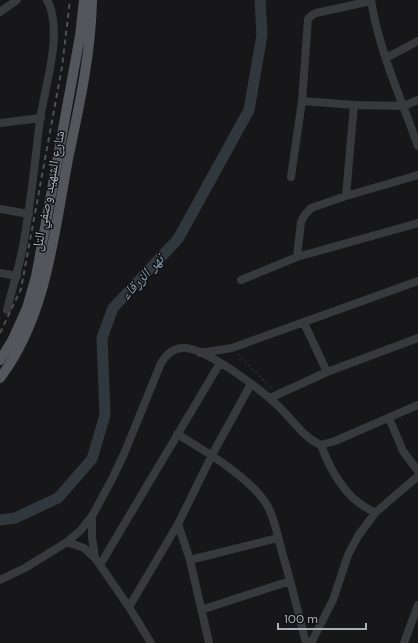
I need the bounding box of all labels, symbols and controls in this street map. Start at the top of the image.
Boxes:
street label: شارع الشهيد وصفي التل [27,129,71,253]
water label: نهر الزرقاء [116,248,170,304]
scale bar [278,605,366,631]
text: 100 m [284,611,318,627]

